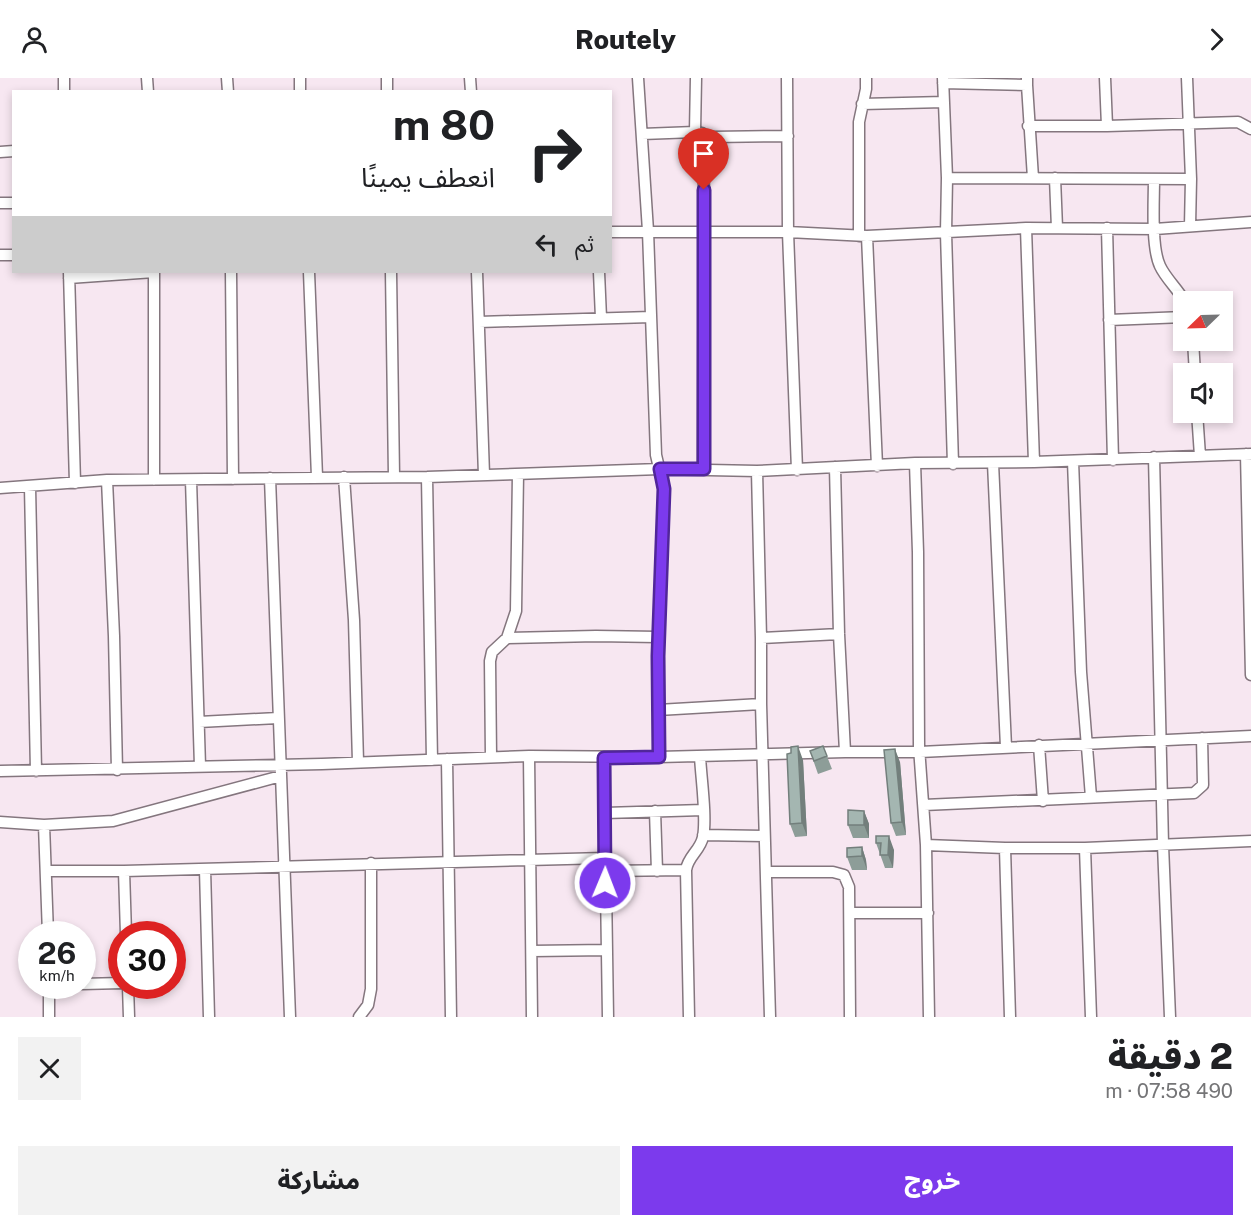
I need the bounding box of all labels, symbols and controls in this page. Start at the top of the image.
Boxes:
icon: person [18,23,51,56]
text: Routely [575,23,676,55]
icon: forward [1200,23,1233,56]
text: 80 m [393,100,495,149]
icon: right [516,114,594,192]
pin [678,128,729,190]
icon: arrive [687,137,720,170]
text: انعطف يمينًا [361,161,495,193]
icon: left [530,228,563,261]
text: ثم [575,231,594,257]
north arrow [1173,291,1233,351]
map controls [1173,291,1233,423]
button: sound [1173,363,1233,423]
position arrow [573,851,637,915]
speed limit sign: 30 [108,921,186,999]
text: 26 [38,935,76,971]
text: km/h [39,967,75,984]
text: 2 دقيقة [1108,1035,1233,1077]
button: close [18,1037,81,1100]
text: 490 m · 07:58 [1105,1079,1233,1103]
button: مشاركة [18,1146,620,1215]
button: خروج [632,1146,1233,1215]

